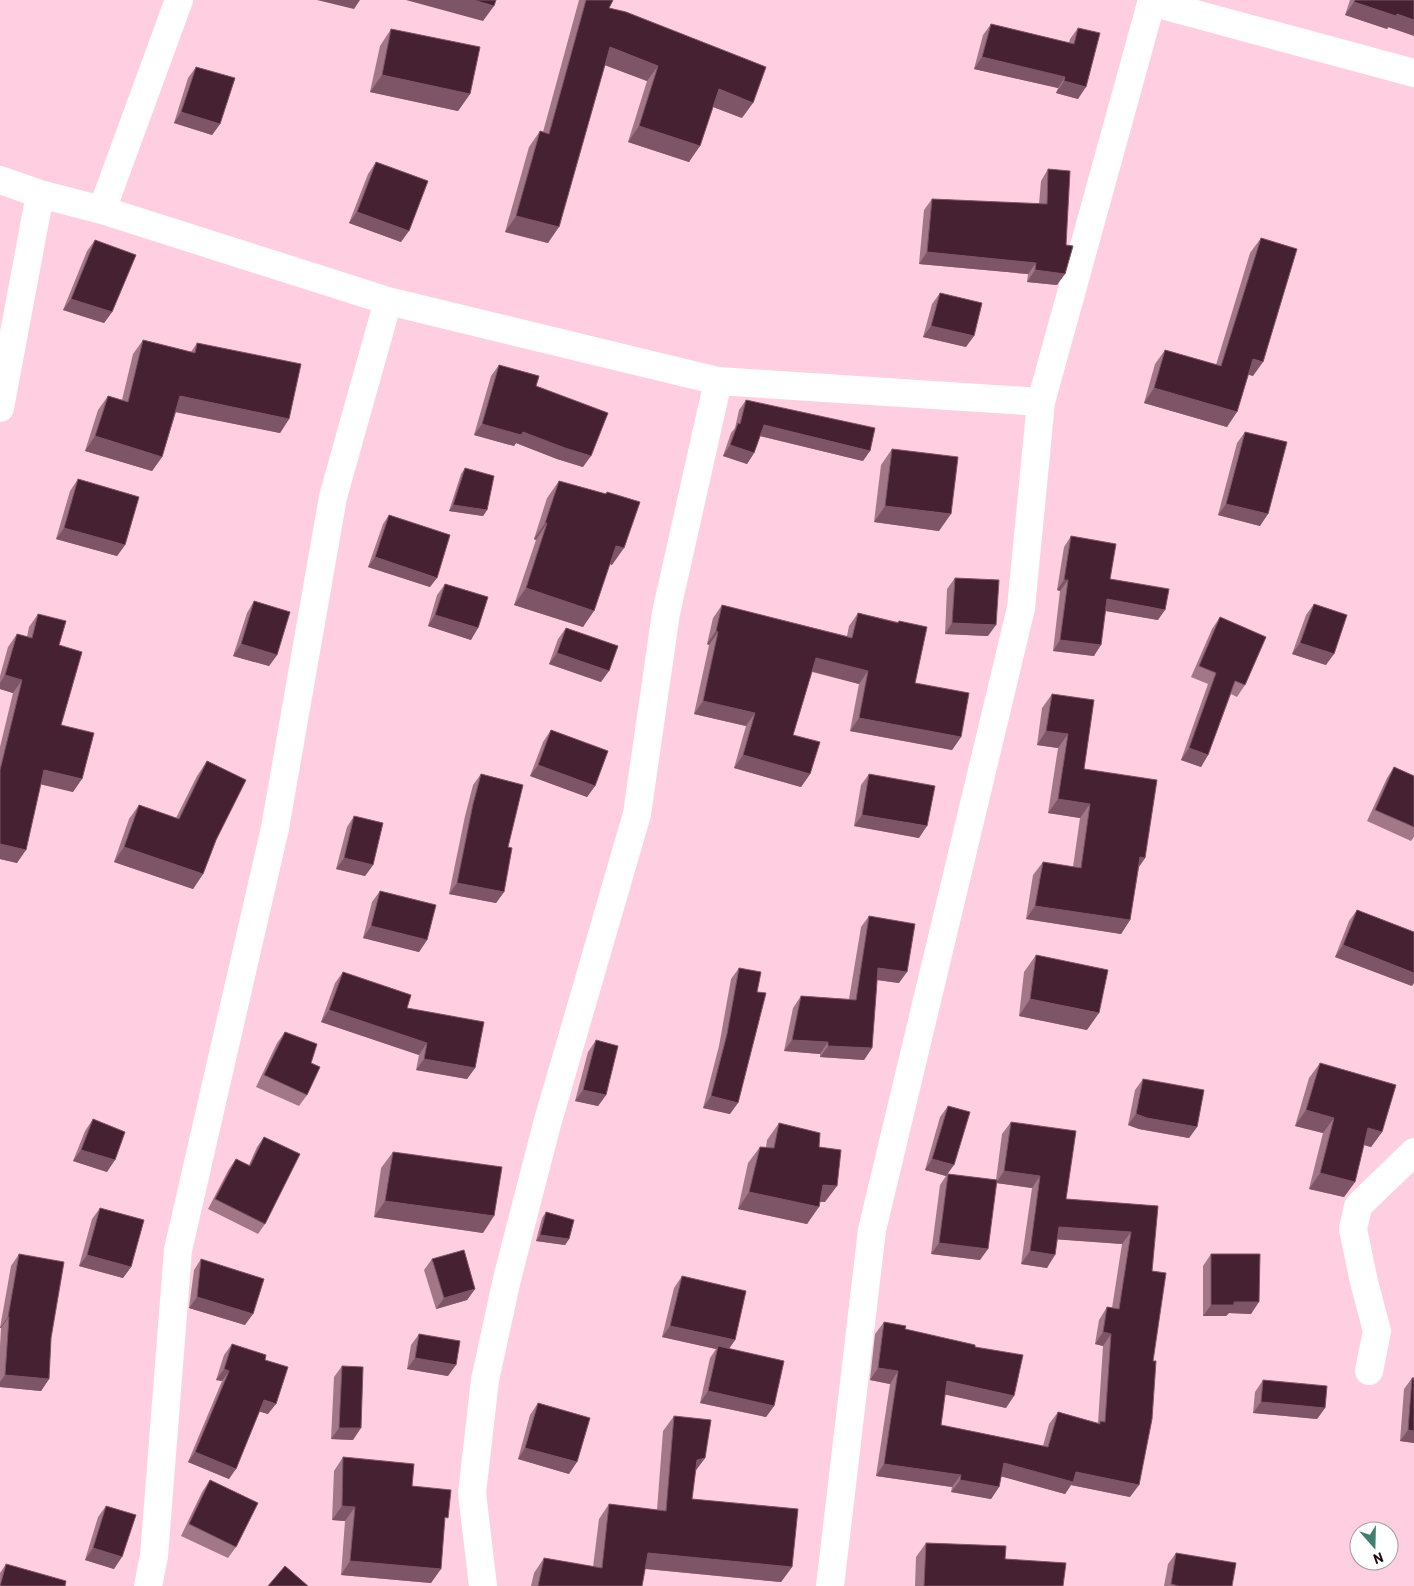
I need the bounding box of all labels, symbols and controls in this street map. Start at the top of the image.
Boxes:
north arrow [1349,1521,1399,1571]
text: N [1371,1549,1386,1568]

